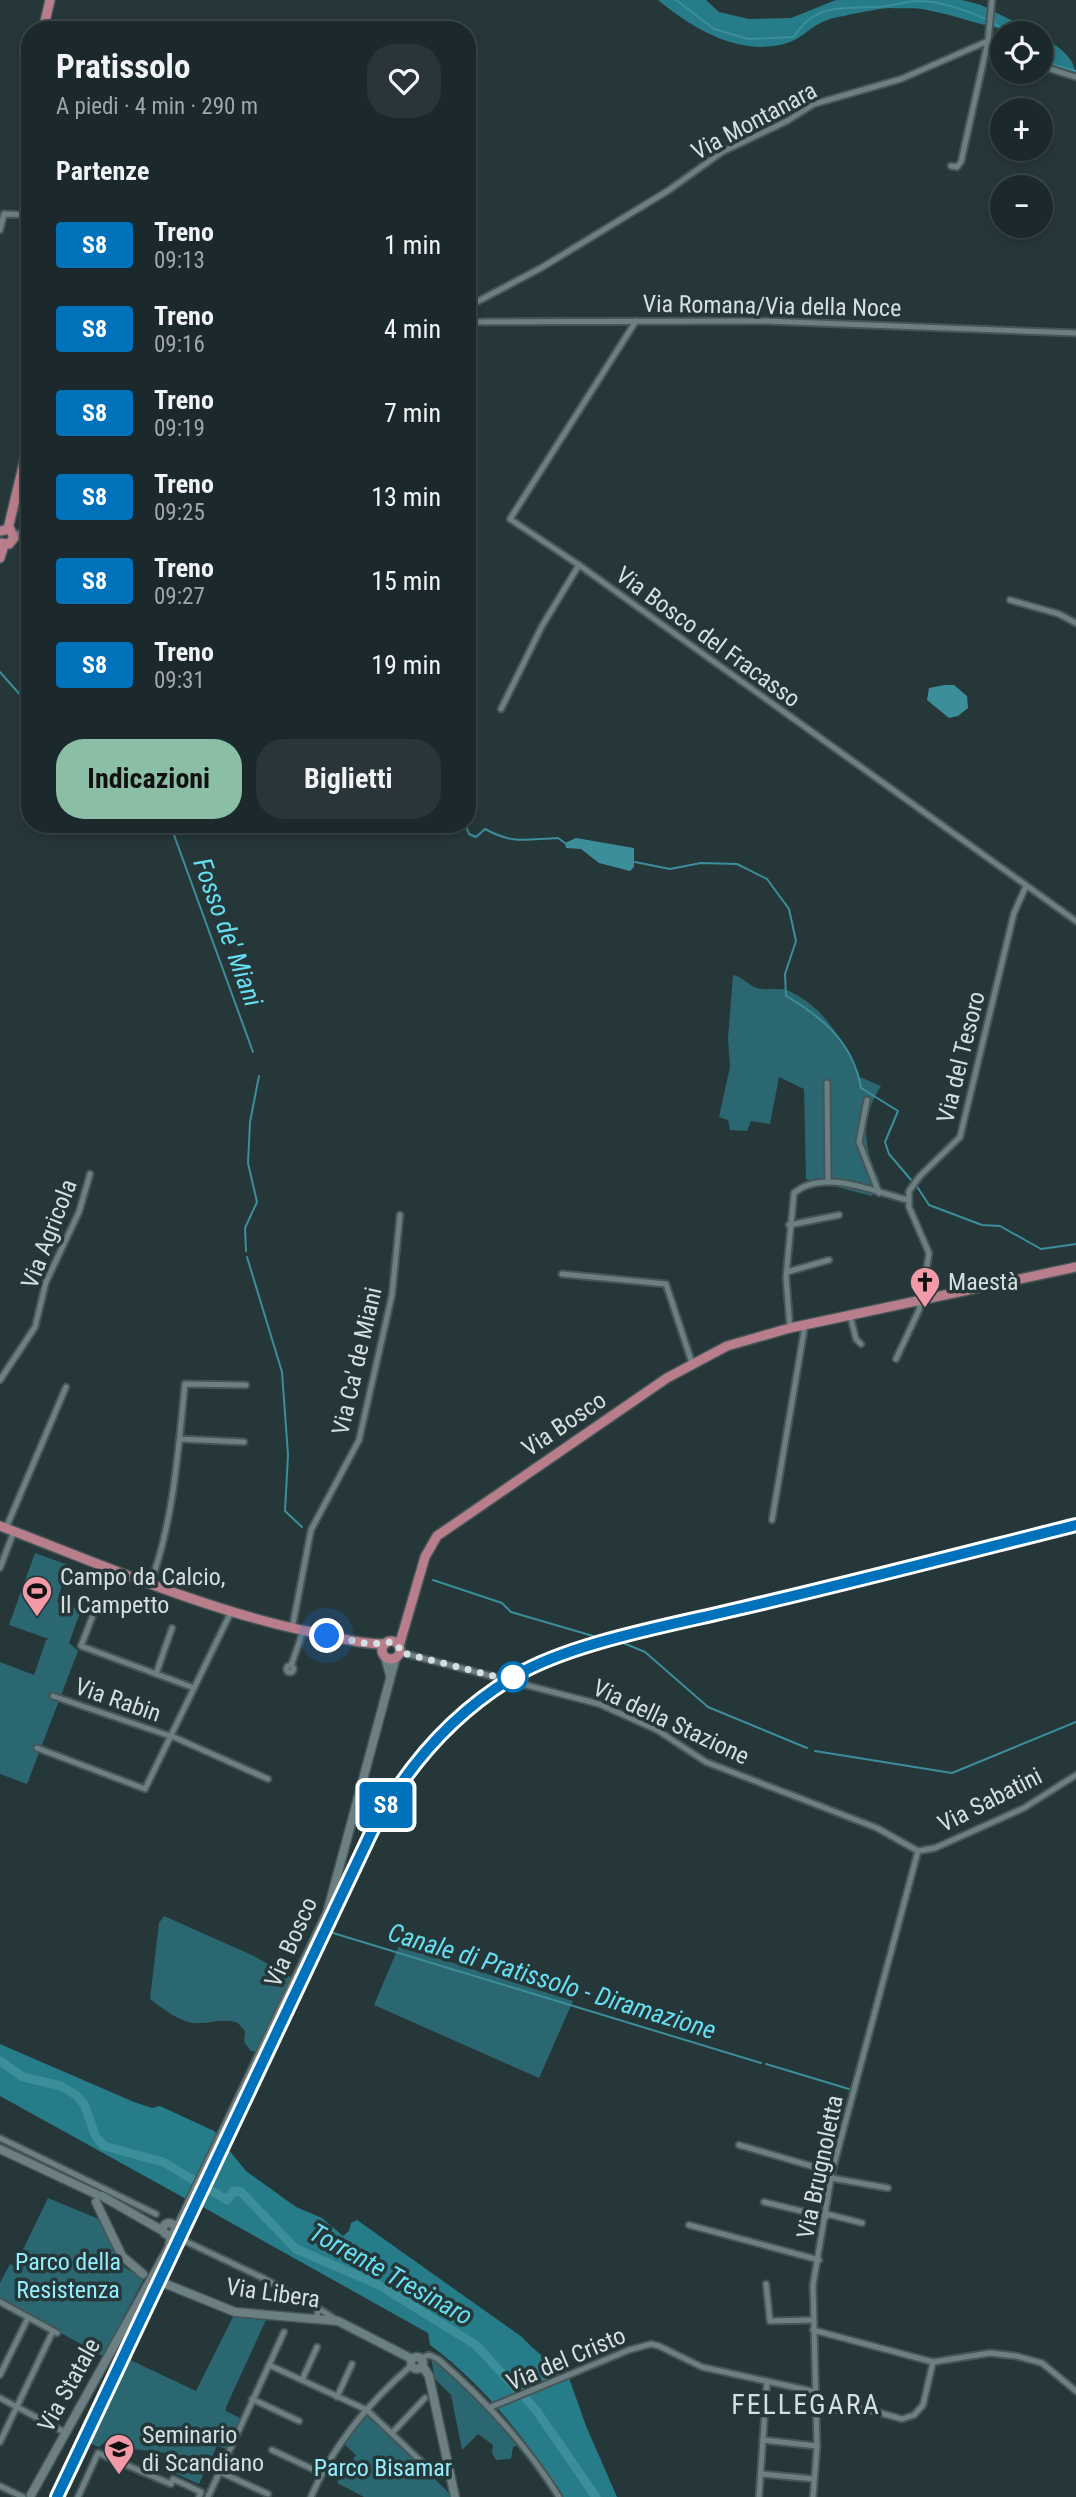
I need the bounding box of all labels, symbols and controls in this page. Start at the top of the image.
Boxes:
map controls [990,21,1053,238]
button: locate [990,21,1053,84]
button: heart [367,44,441,118]
text: Pratissolo [56,47,190,86]
street label: Via Montanara [687,76,821,166]
text: A piedi · 4 min · 290 m [56,93,258,120]
button: + [990,98,1053,161]
text: Partenze [56,156,149,186]
button: − [990,175,1053,238]
text: Treno [154,217,214,247]
text: 1 min [384,230,441,260]
text: S8 [82,231,107,259]
text: 09:13 [154,247,205,274]
street label: Via Romana/Via della Noce [642,290,902,322]
text: Treno [154,301,214,331]
text: 4 min [384,314,441,344]
text: S8 [82,315,107,343]
text: 09:16 [154,331,205,358]
text: Treno [154,385,214,415]
text: 7 min [384,398,441,428]
text: S8 [82,399,107,427]
text: 09:19 [154,415,205,442]
text: Treno [154,469,214,499]
text: 13 min [371,482,441,512]
text: S8 [82,483,107,511]
text: 09:25 [154,499,205,526]
text: Treno [154,553,214,583]
street label: Via Bosco del Fracasso [610,561,806,713]
text: 15 min [371,566,441,596]
text: S8 [82,567,107,595]
text: 09:27 [154,583,205,610]
text: Treno [154,637,214,667]
text: 19 min [371,650,441,680]
text: S8 [82,651,107,679]
text: 09:31 [154,667,205,694]
button: Indicazioni [56,739,242,819]
button: Biglietti [256,739,441,819]
water label: Fosso de' Miani [187,854,269,1010]
street label: Via del Tesoro [931,988,991,1126]
street label: Via Agricola [15,1175,83,1293]
church icon: Maestà [908,1265,942,1309]
place label: Maestà [948,1268,1018,1296]
street label: Via Ca' de Miani [326,1284,388,1438]
street label: Via Bosco [517,1386,611,1462]
place label: Campo da Calcio, Il Campetto [60,1563,225,1619]
sports icon: Campo da Calcio, Il Campetto [20,1574,54,1618]
your location [309,1618,344,1653]
unlabelled marker [498,1662,528,1692]
street label: Via Rabin [71,1672,165,1728]
street label: Via della Stazione [588,1674,754,1770]
street label: Via Sabatini [933,1762,1047,1838]
line badge: S8 [354,1782,418,1828]
text: S8 [373,1791,399,1819]
street label: Via Bosco [259,1893,323,1991]
water label: Canale di Pratissolo - Diramazione [384,1917,720,2045]
street label: Via Brugnoletta [791,2093,849,2241]
water label: Torrente Tresinaro [304,2217,478,2331]
park label: Parco della Resistenza [15,2248,121,2304]
street label: Via Libera [224,2273,322,2313]
street label: Via del Cristo [502,2321,630,2397]
street label: Via Statale [32,2333,106,2437]
district label: FELLEGARA [731,2388,881,2421]
place label: Seminario di Scandiano [142,2421,264,2477]
school or university icon: Seminario di Scandiano [102,2432,136,2476]
park label: Parco Bisamar [314,2454,452,2482]

